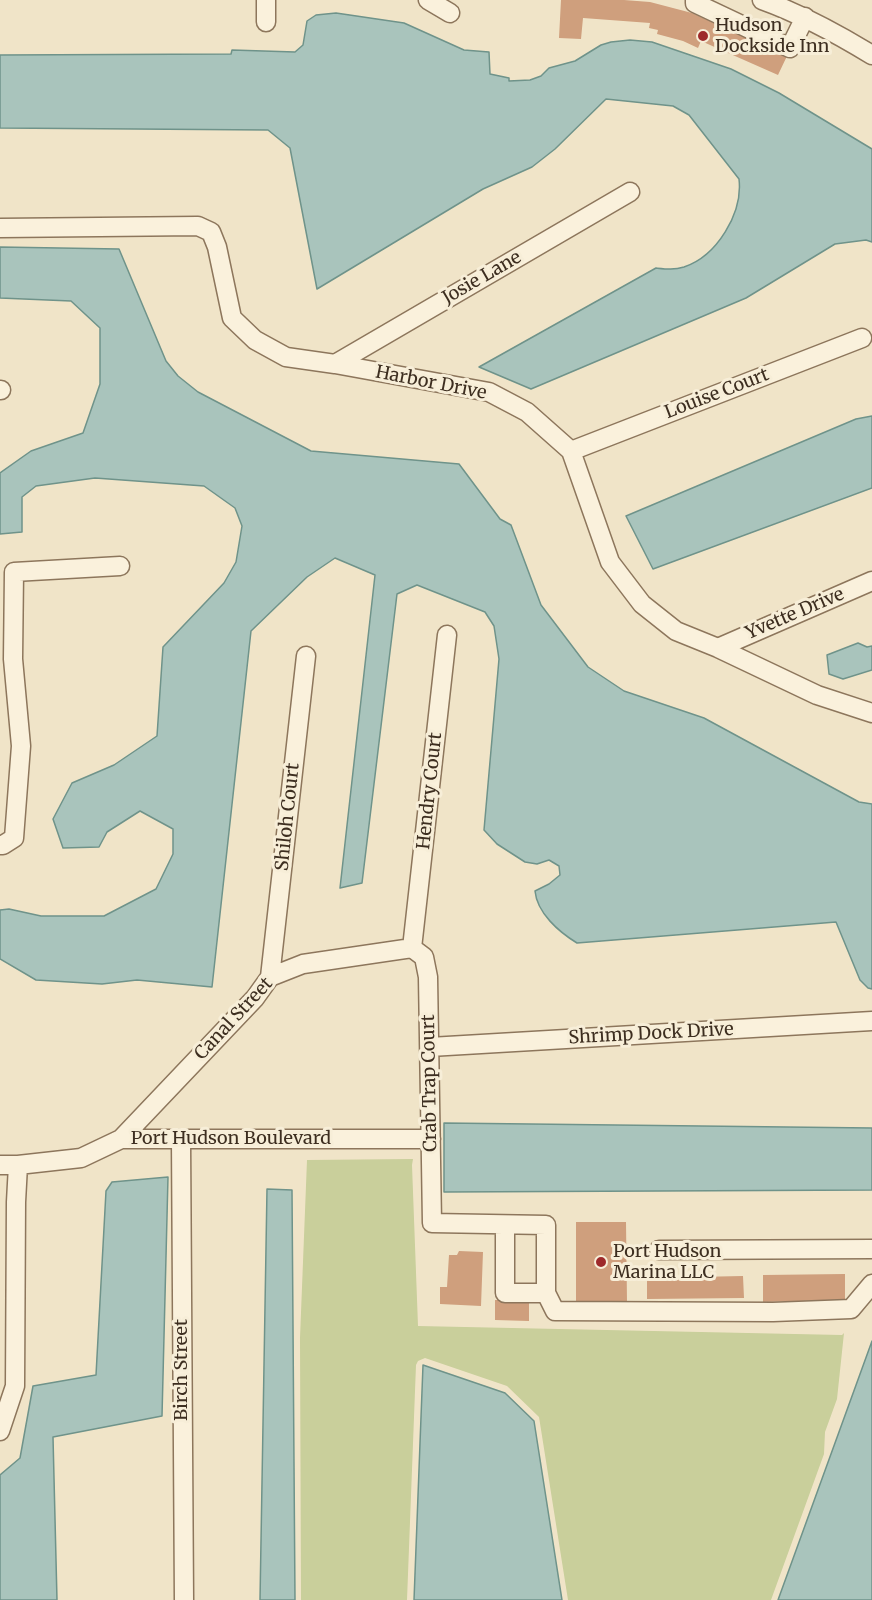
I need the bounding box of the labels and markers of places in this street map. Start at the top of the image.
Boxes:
place label: Hudson Dockside Inn [715,15,830,57]
marker: Hudson Dockside Inn [696,29,710,43]
place label: Port Hudson Marina LLC [613,1241,722,1284]
marker: Port Hudson Marina LLC [594,1255,608,1269]

